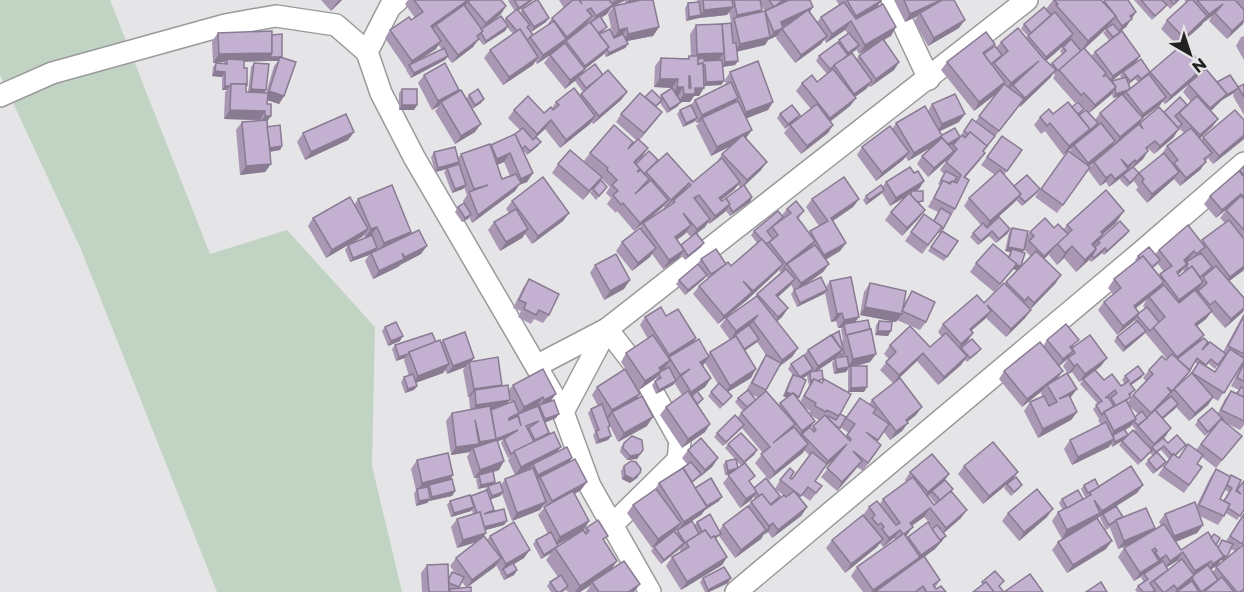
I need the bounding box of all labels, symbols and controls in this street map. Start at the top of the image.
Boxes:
north arrow [1160,24,1220,84]
text: N [1188,54,1210,77]

